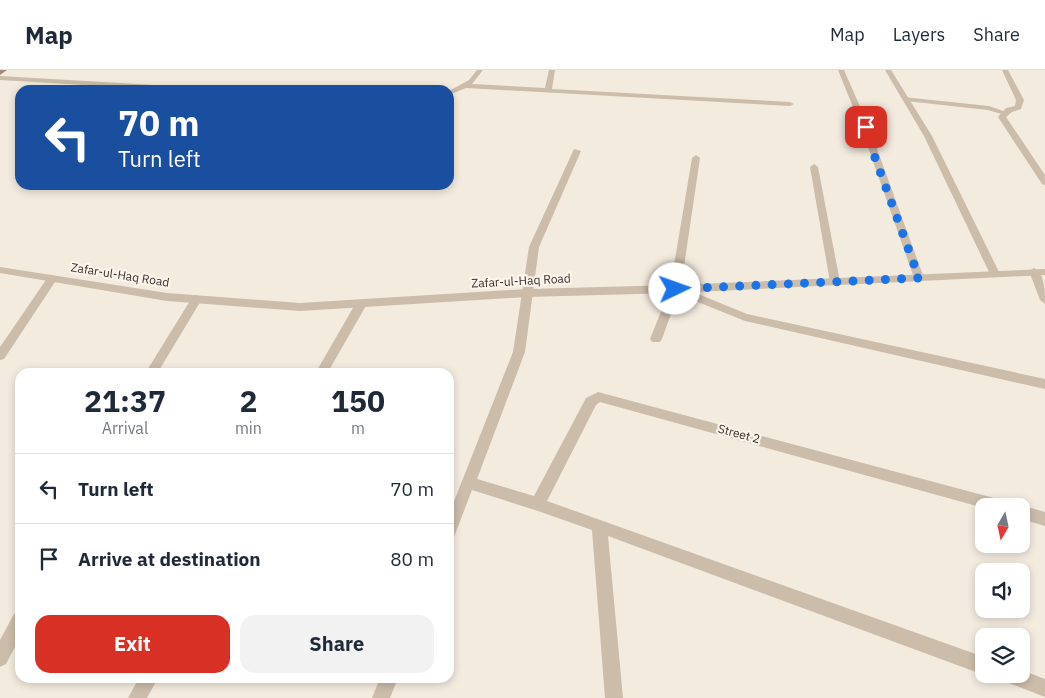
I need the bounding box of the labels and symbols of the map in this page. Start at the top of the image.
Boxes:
pin [845,106,887,148]
street label: Zafar-ul-Haq Road [70,259,170,290]
position arrow [648,262,700,314]
street label: Zafar-ul-Haq Road [471,270,571,291]
street label: Street 2 [716,421,762,446]
north arrow [975,498,1030,552]

